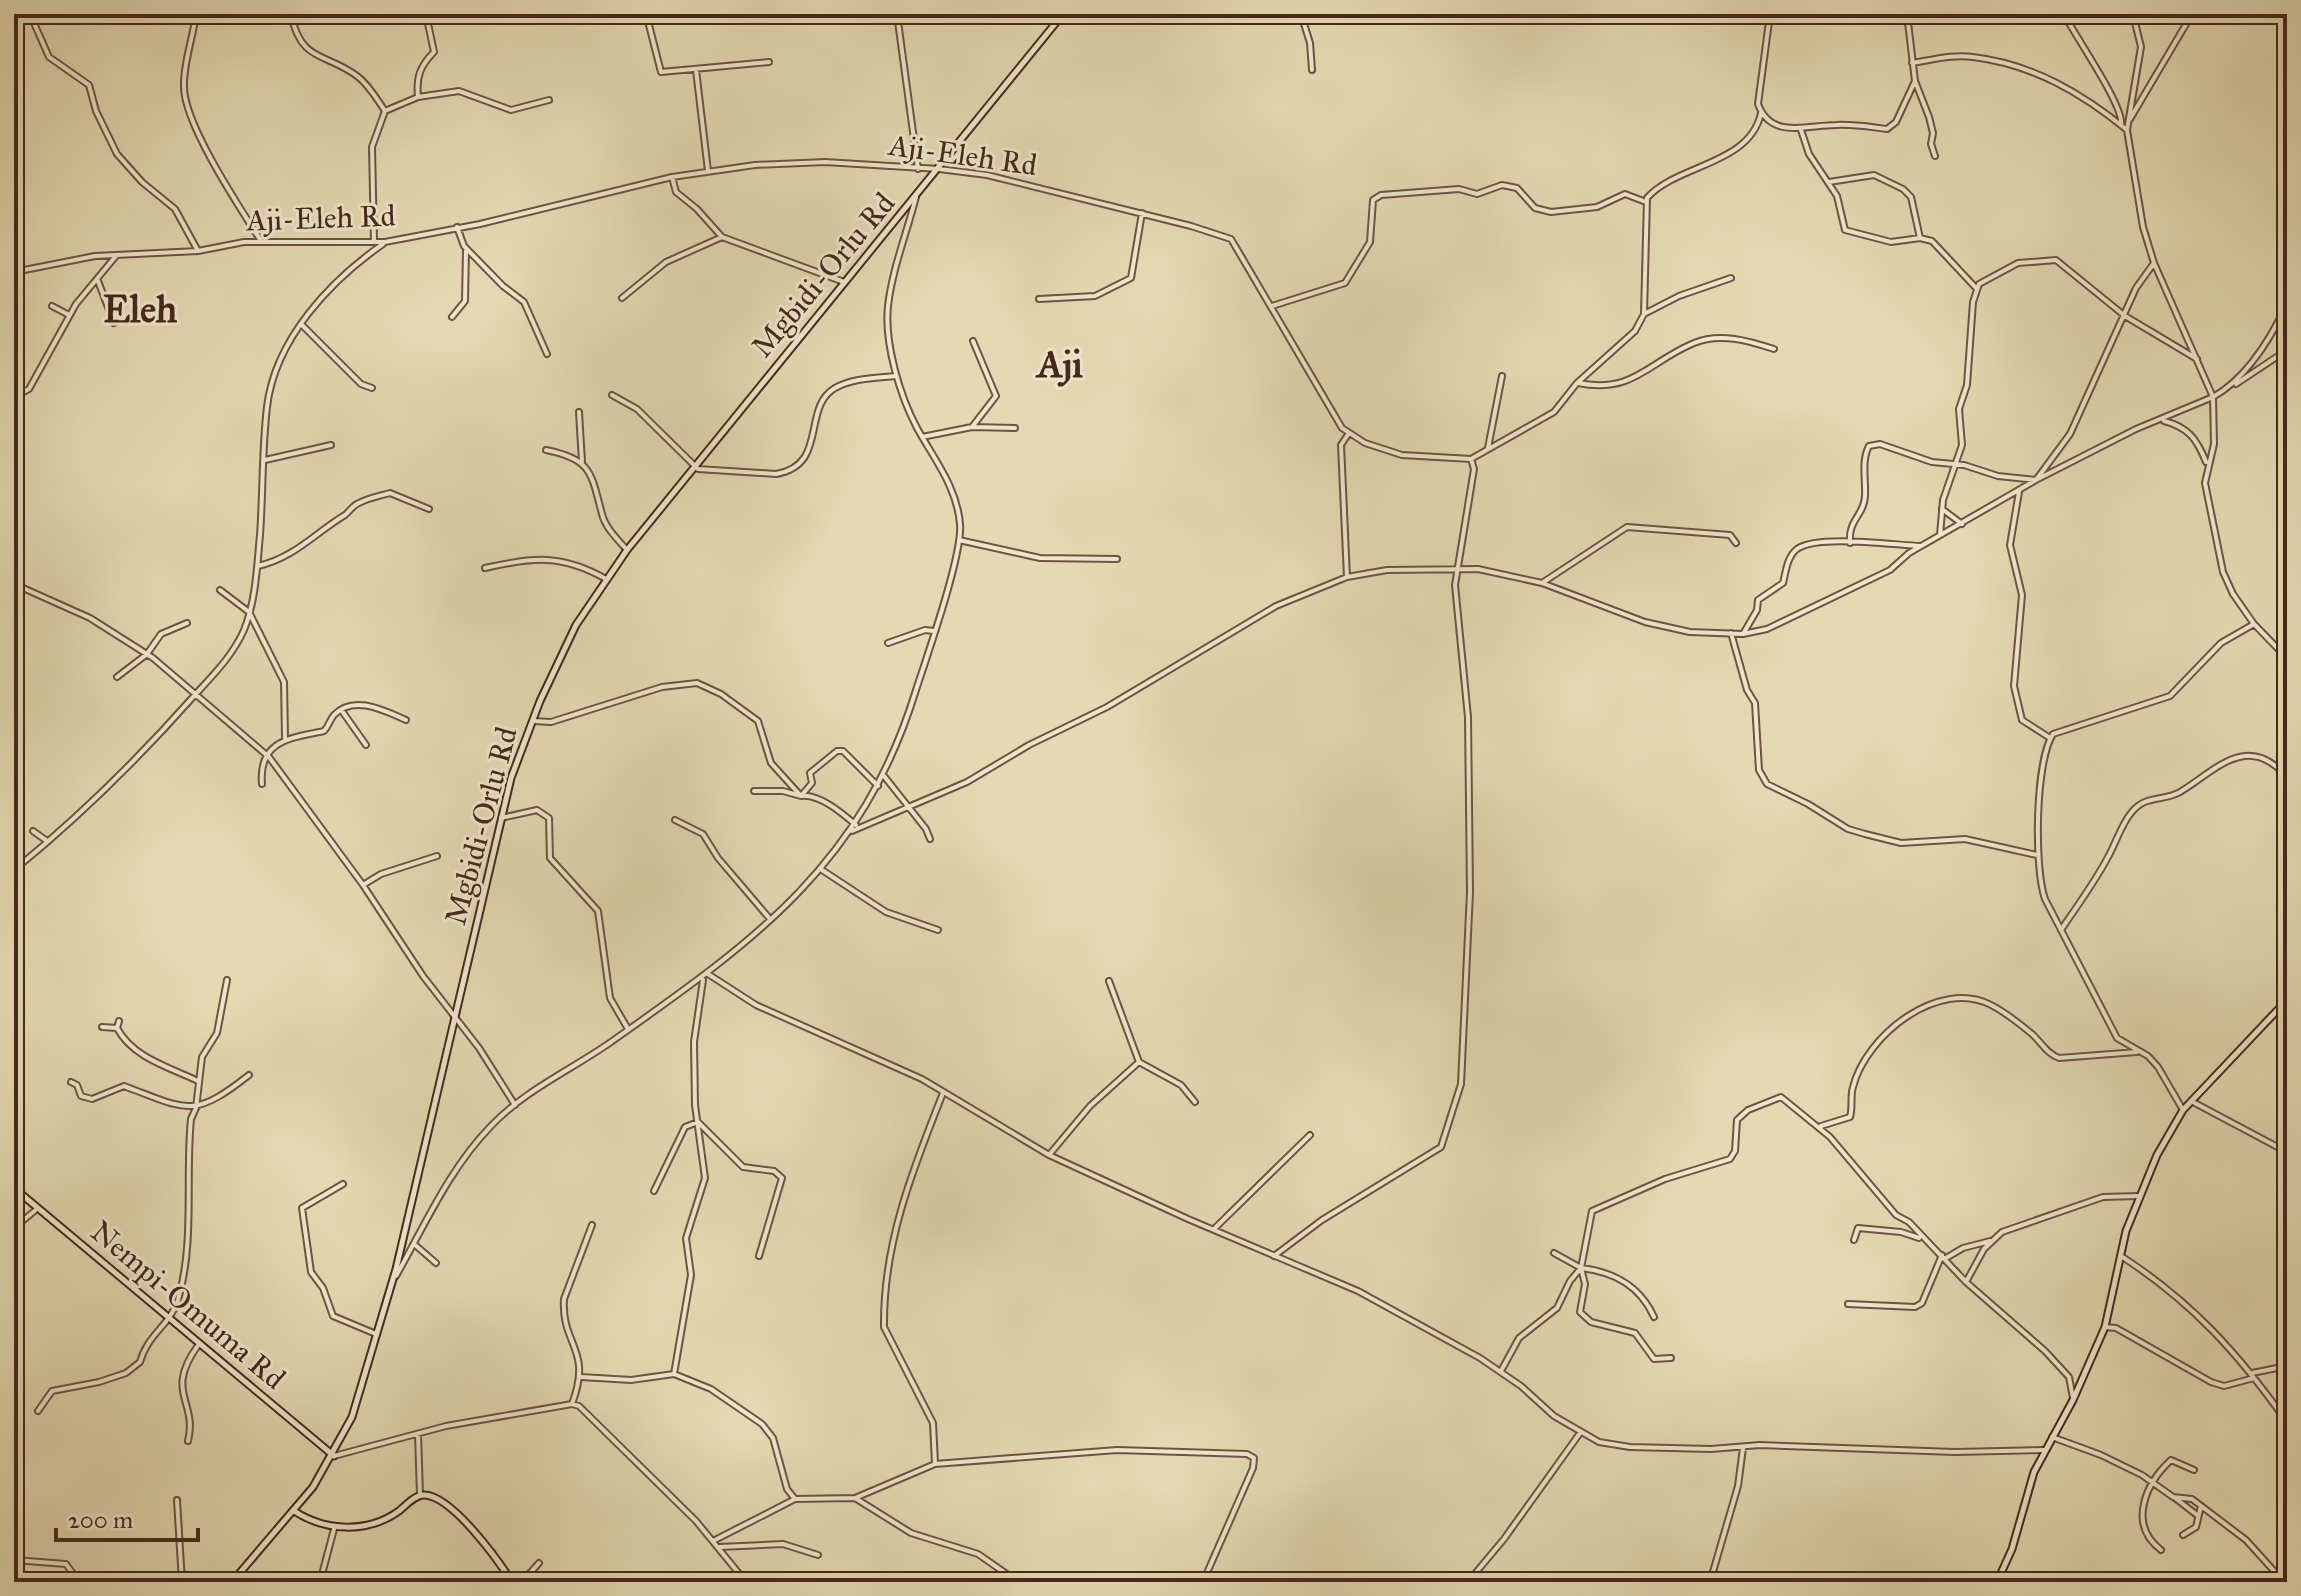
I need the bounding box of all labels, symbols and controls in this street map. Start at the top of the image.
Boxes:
street label: Aji-Eleh Rd [885,127,1039,183]
street label: Mgbidi-Orlu Rd [744,185,902,365]
street label: Aji-Eleh Rd [244,197,396,239]
district label: Eleh [103,286,178,332]
district label: Aji [1035,341,1083,387]
street label: Mgbidi-Orlu Rd [437,723,525,929]
street label: Nempi-Omuma Rd [84,1213,292,1397]
scale bar [56,1492,198,1542]
text: 200 m [68,1505,133,1535]

